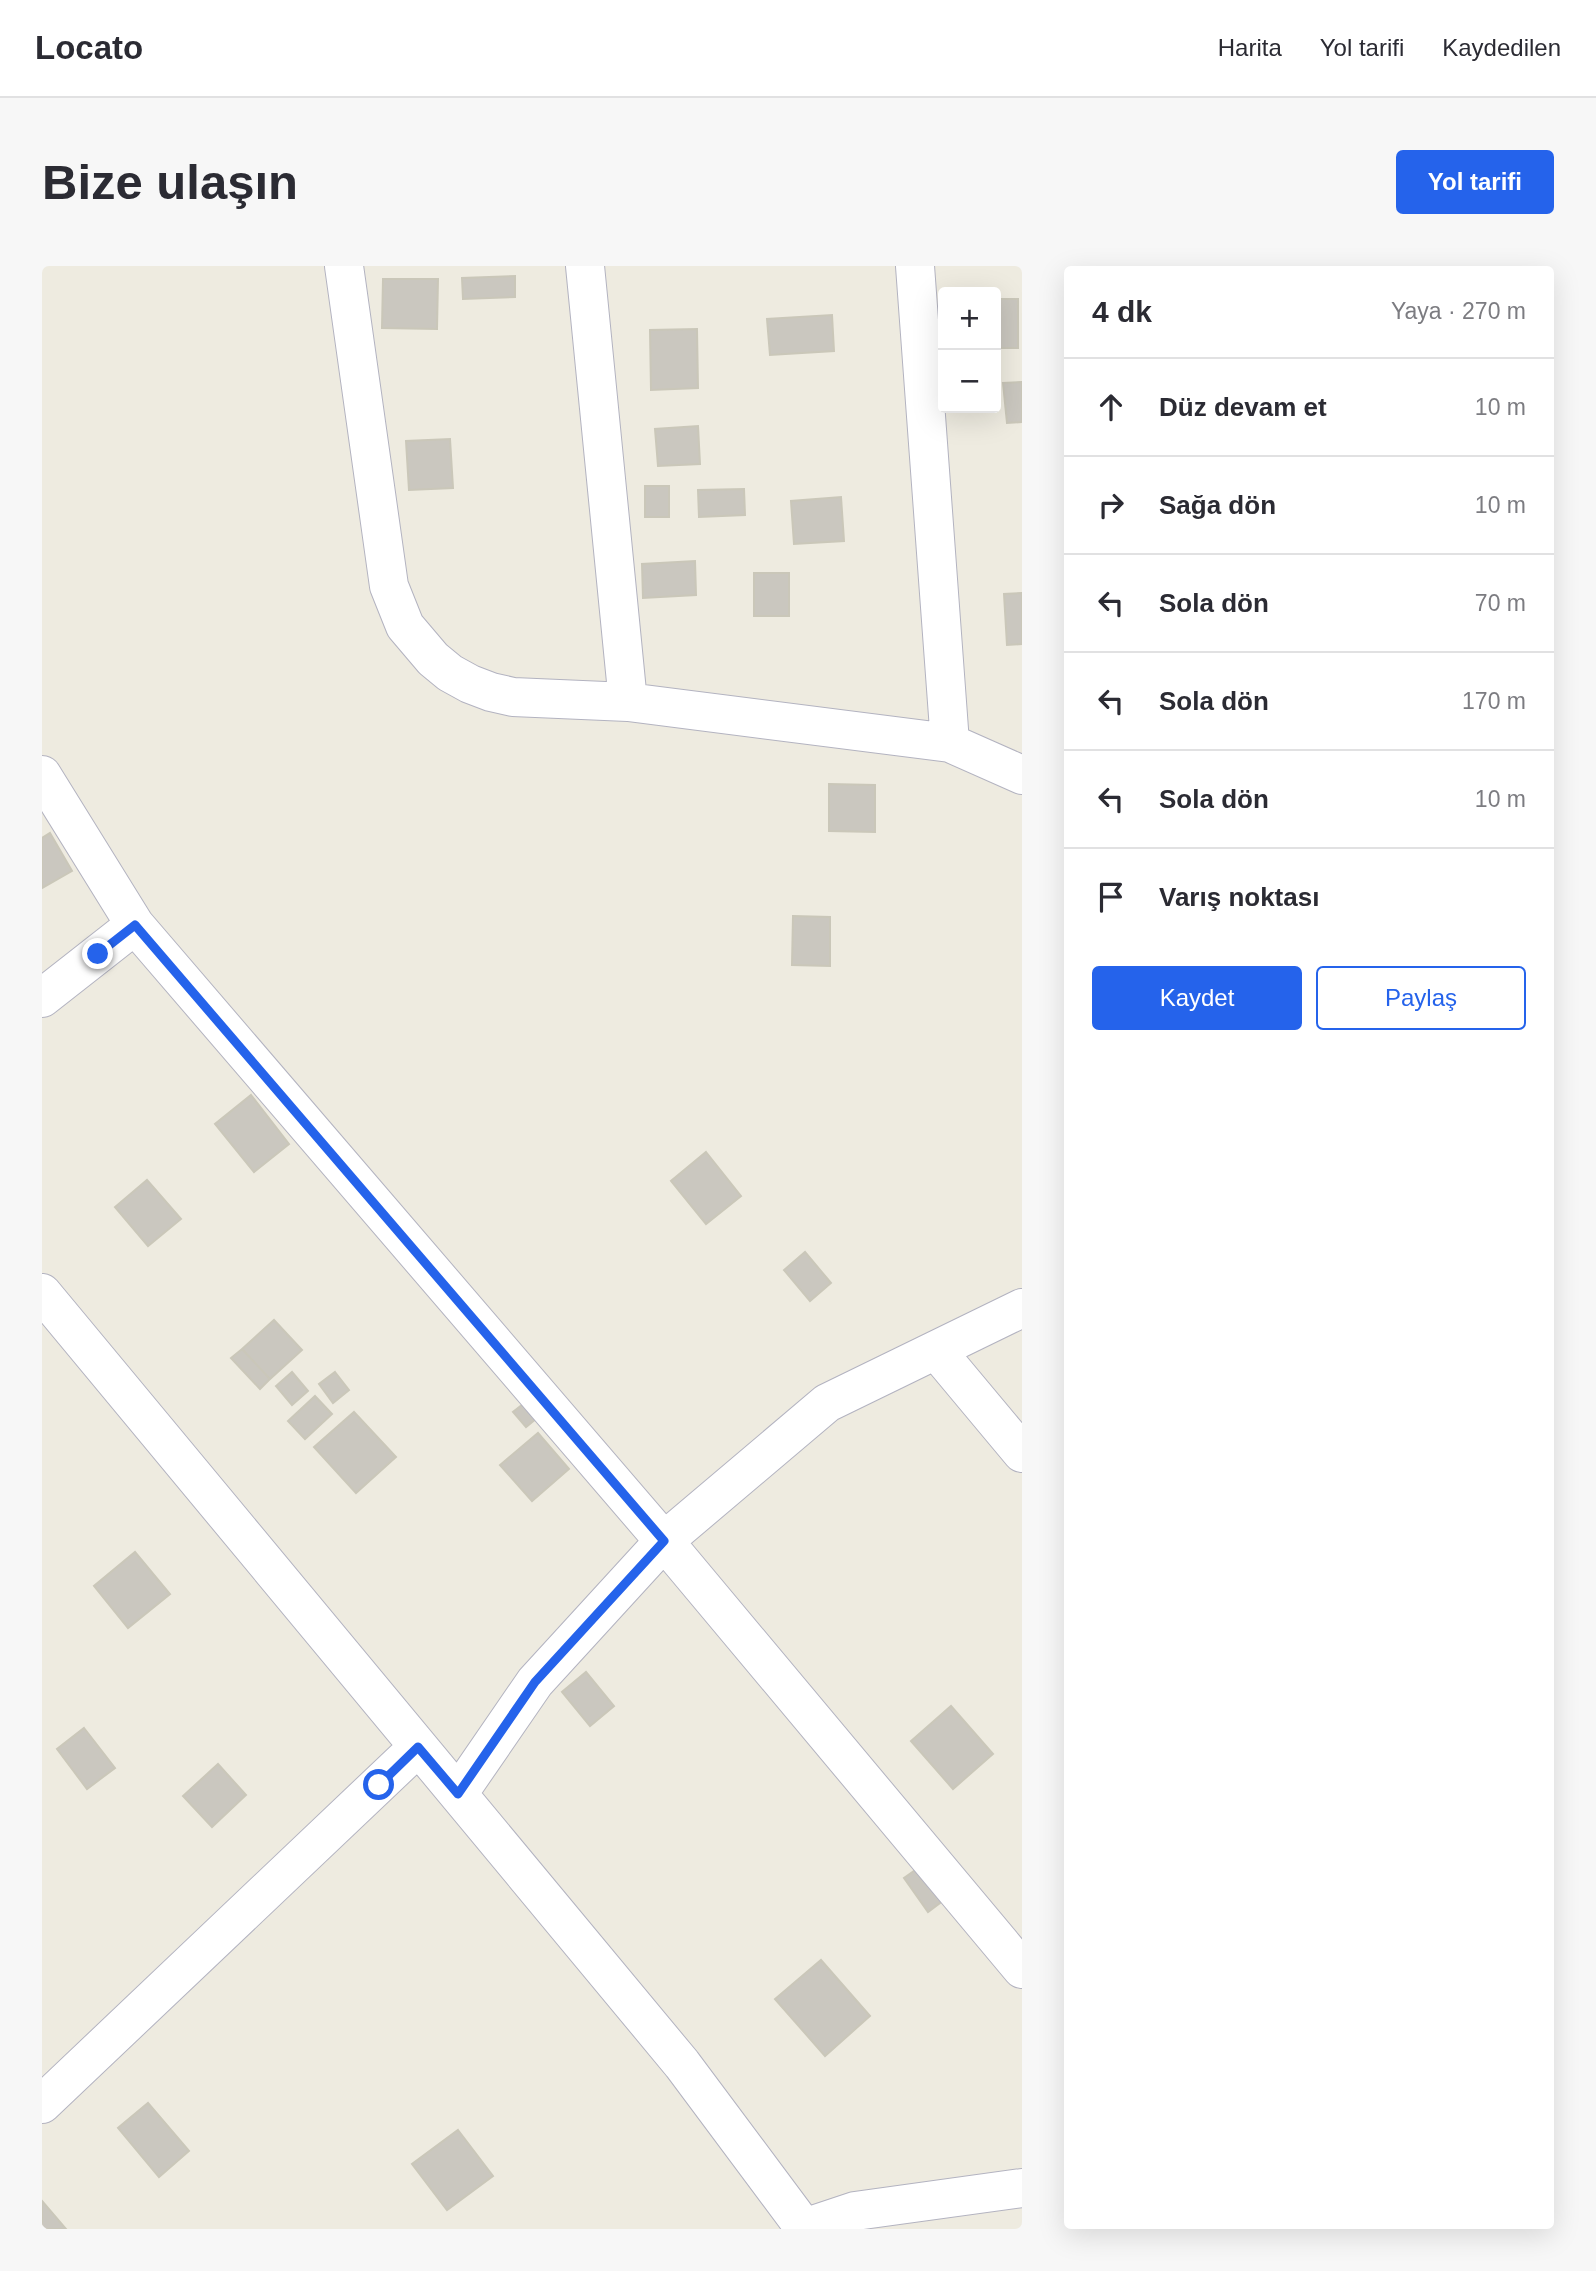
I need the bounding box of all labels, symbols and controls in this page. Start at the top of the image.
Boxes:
text: Locato [35,29,143,66]
text: Harita [1218,34,1282,61]
text: Yol tarifi [1320,34,1404,61]
text: Kaydedilen [1442,34,1561,61]
button: Yol tarifi [1396,150,1554,214]
text: Bize ulaşın [42,155,298,209]
map controls [938,287,1001,413]
button: + [938,287,1001,350]
text: 4 dk [1092,295,1152,328]
text: Yaya · 270 m [1391,298,1526,324]
button: − [938,350,1001,413]
icon: ahead [1092,388,1130,426]
text: Düz devam et [1159,392,1327,422]
text: 10 m [1475,394,1526,420]
icon: right [1092,486,1130,524]
text: Sağa dön [1159,490,1276,520]
text: 10 m [1475,492,1526,518]
icon: left [1092,584,1130,622]
text: Sola dön [1159,588,1269,618]
text: 70 m [1475,590,1526,616]
icon: left [1092,682,1130,720]
text: Sola dön [1159,686,1269,716]
text: 170 m [1462,688,1526,714]
icon: left [1092,780,1130,818]
text: Sola dön [1159,784,1269,814]
text: 10 m [1475,786,1526,812]
icon: arrive [1092,878,1130,916]
text: Varış noktası [1159,882,1319,912]
route end [82,938,113,969]
button: Kaydet [1092,966,1302,1030]
button: Paylaş [1316,966,1526,1030]
route start [363,1769,394,1800]

